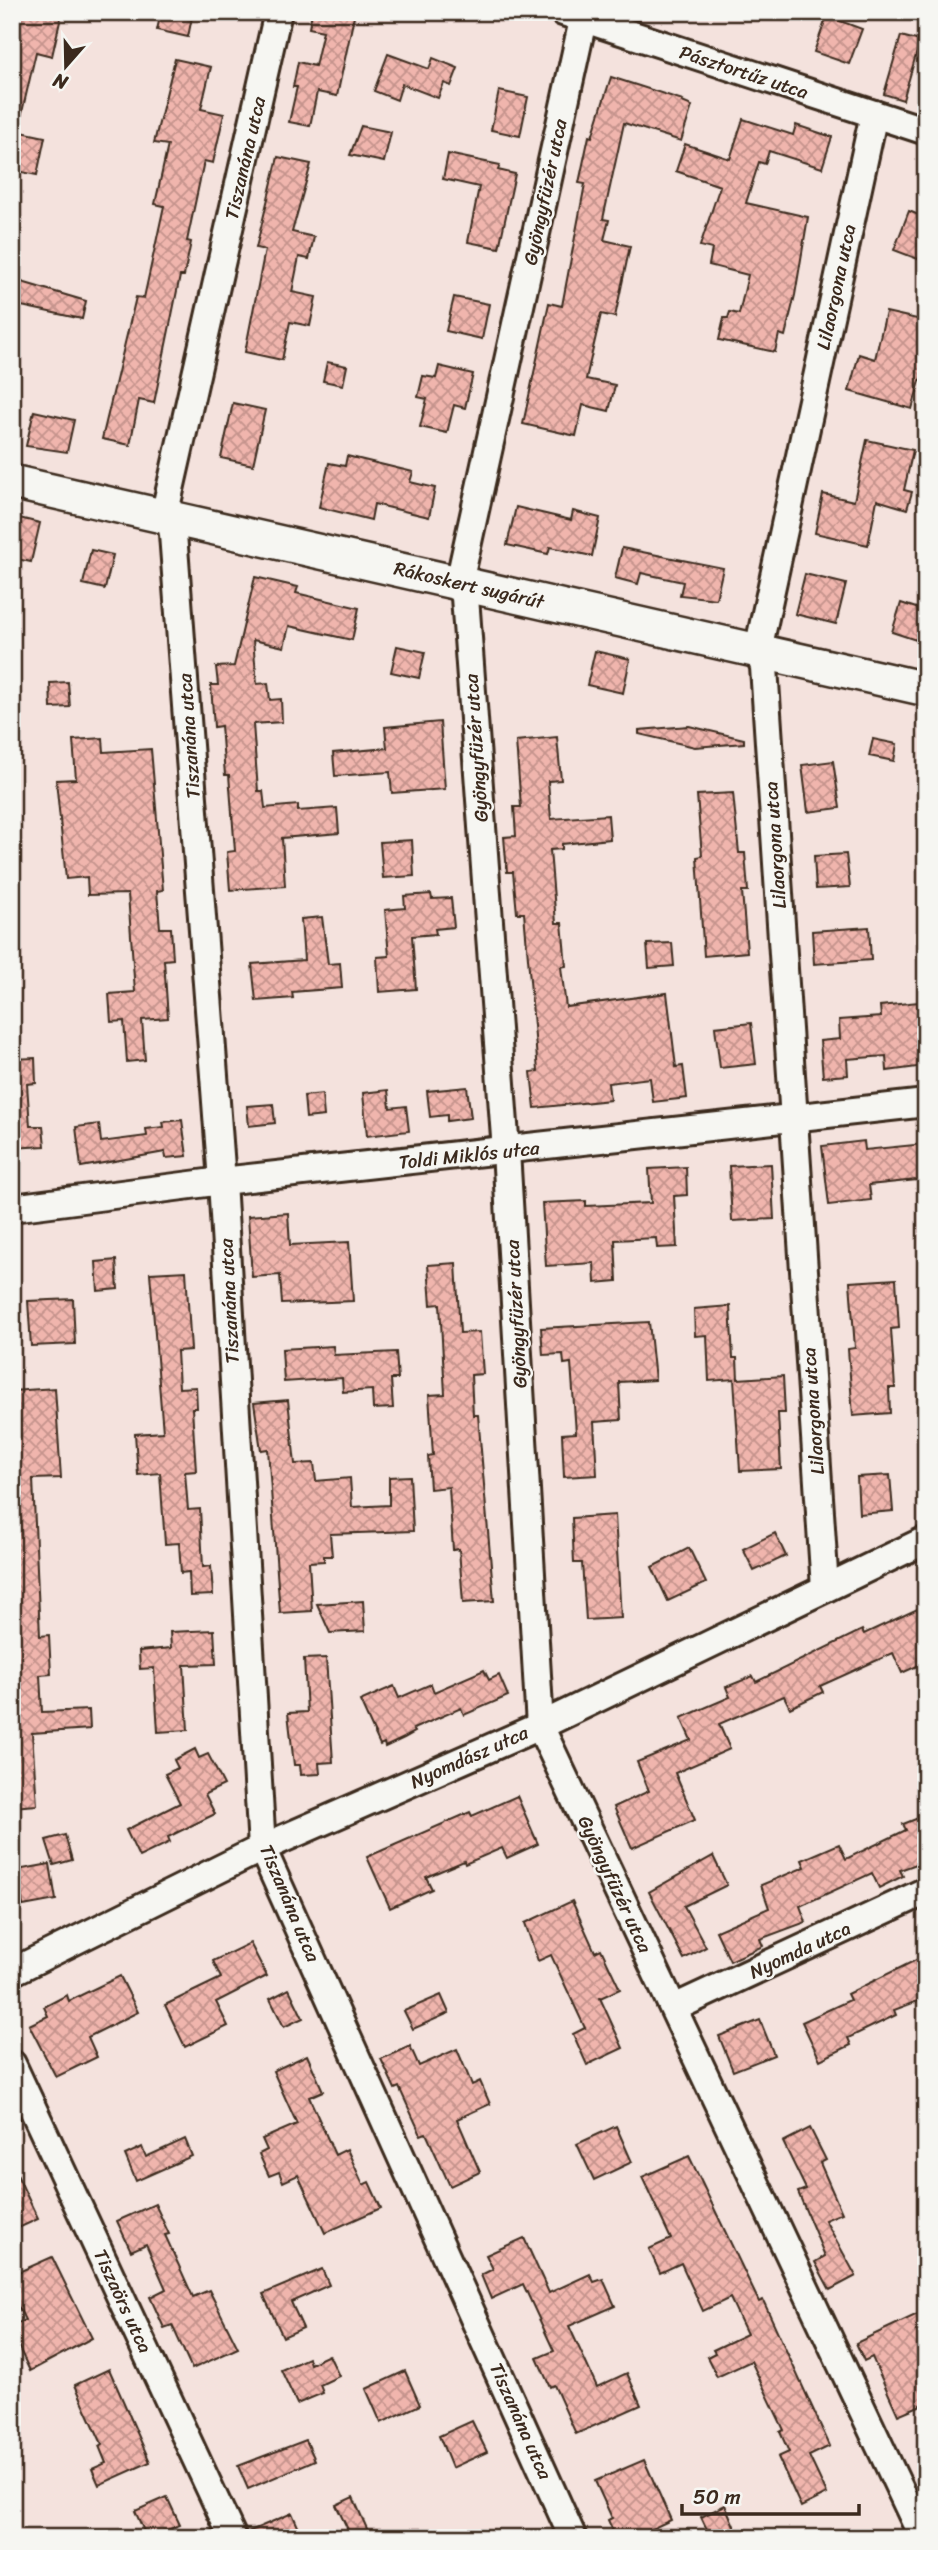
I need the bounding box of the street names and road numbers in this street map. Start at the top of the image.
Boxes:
street label: Pásztortűz utca [675,36,813,109]
street label: Tiszanána utca [215,93,275,223]
street label: Gyöngyfüzér utca [513,115,577,268]
street label: Lilaorgona utca [807,221,866,353]
street label: Rákoskert sugárút [391,552,549,619]
street label: Tiszanána utca [168,672,210,800]
street label: Gyöngyfüzér utca [454,672,498,823]
street label: Lilaorgona utca [754,780,796,910]
street label: Toldi Miklós utca [397,1131,541,1179]
street label: Tiszanána utca [209,1237,249,1364]
street label: Gyöngyfüzér utca [496,1239,536,1389]
street label: Lilaorgona utca [792,1346,834,1476]
street label: Nyomdász utca [405,1716,534,1798]
street label: Gyöngyfüzér utca [569,1810,662,1959]
street label: Tiszanána utca [250,1839,330,1967]
street label: Nyomda utca [744,1912,857,1988]
street label: Tiszaörs utca [84,2243,162,2359]
street label: Tiszanána utca [480,2357,562,2485]

